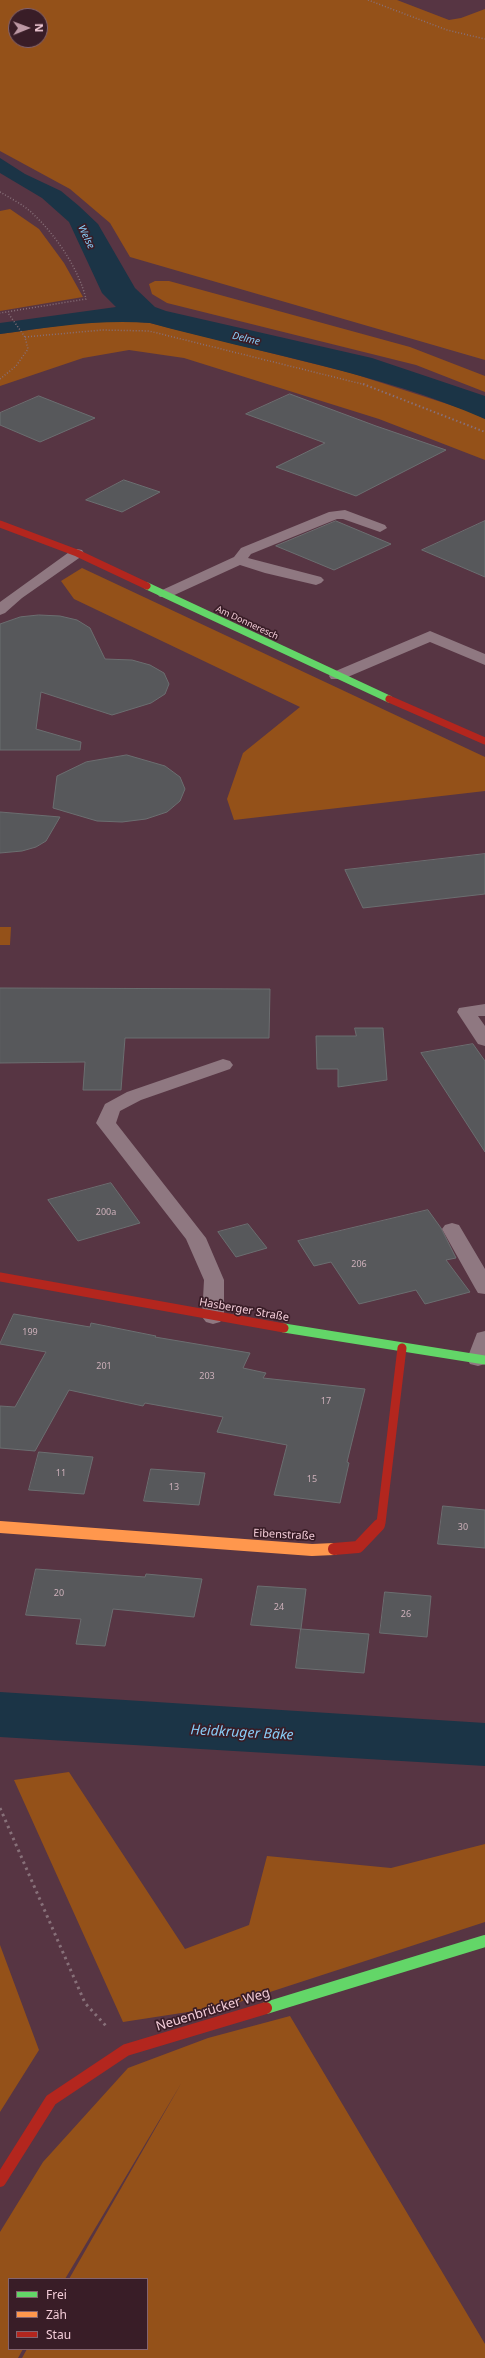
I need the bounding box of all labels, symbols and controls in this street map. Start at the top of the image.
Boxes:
north arrow [8,8,48,48]
text: N [32,23,47,32]
water label: Welse [75,223,97,251]
water label: Delme [231,330,261,348]
street label: Am Donneresch [214,604,280,642]
house number: 200a [96,1207,116,1217]
house number: 206 [351,1259,367,1269]
street label: Hasberger Straße [198,1296,290,1324]
house number: 199 [22,1327,38,1337]
house number: 201 [96,1361,112,1371]
house number: 203 [199,1371,215,1381]
house number: 17 [321,1396,331,1406]
house number: 11 [56,1468,66,1478]
house number: 15 [307,1474,317,1484]
house number: 13 [169,1482,179,1492]
house number: 30 [458,1522,468,1532]
street label: Eibenstraße [253,1527,315,1543]
house number: 20 [54,1588,64,1598]
house number: 24 [274,1602,284,1612]
house number: 26 [401,1609,411,1619]
water label: Heidkruger Bäke [190,1722,294,1744]
street label: Neuenbrücker Weg [154,1985,272,2035]
legend [8,2278,148,2350]
text: Frei [46,2286,67,2303]
text: Zäh [46,2306,67,2323]
text: Stau [46,2326,71,2343]

